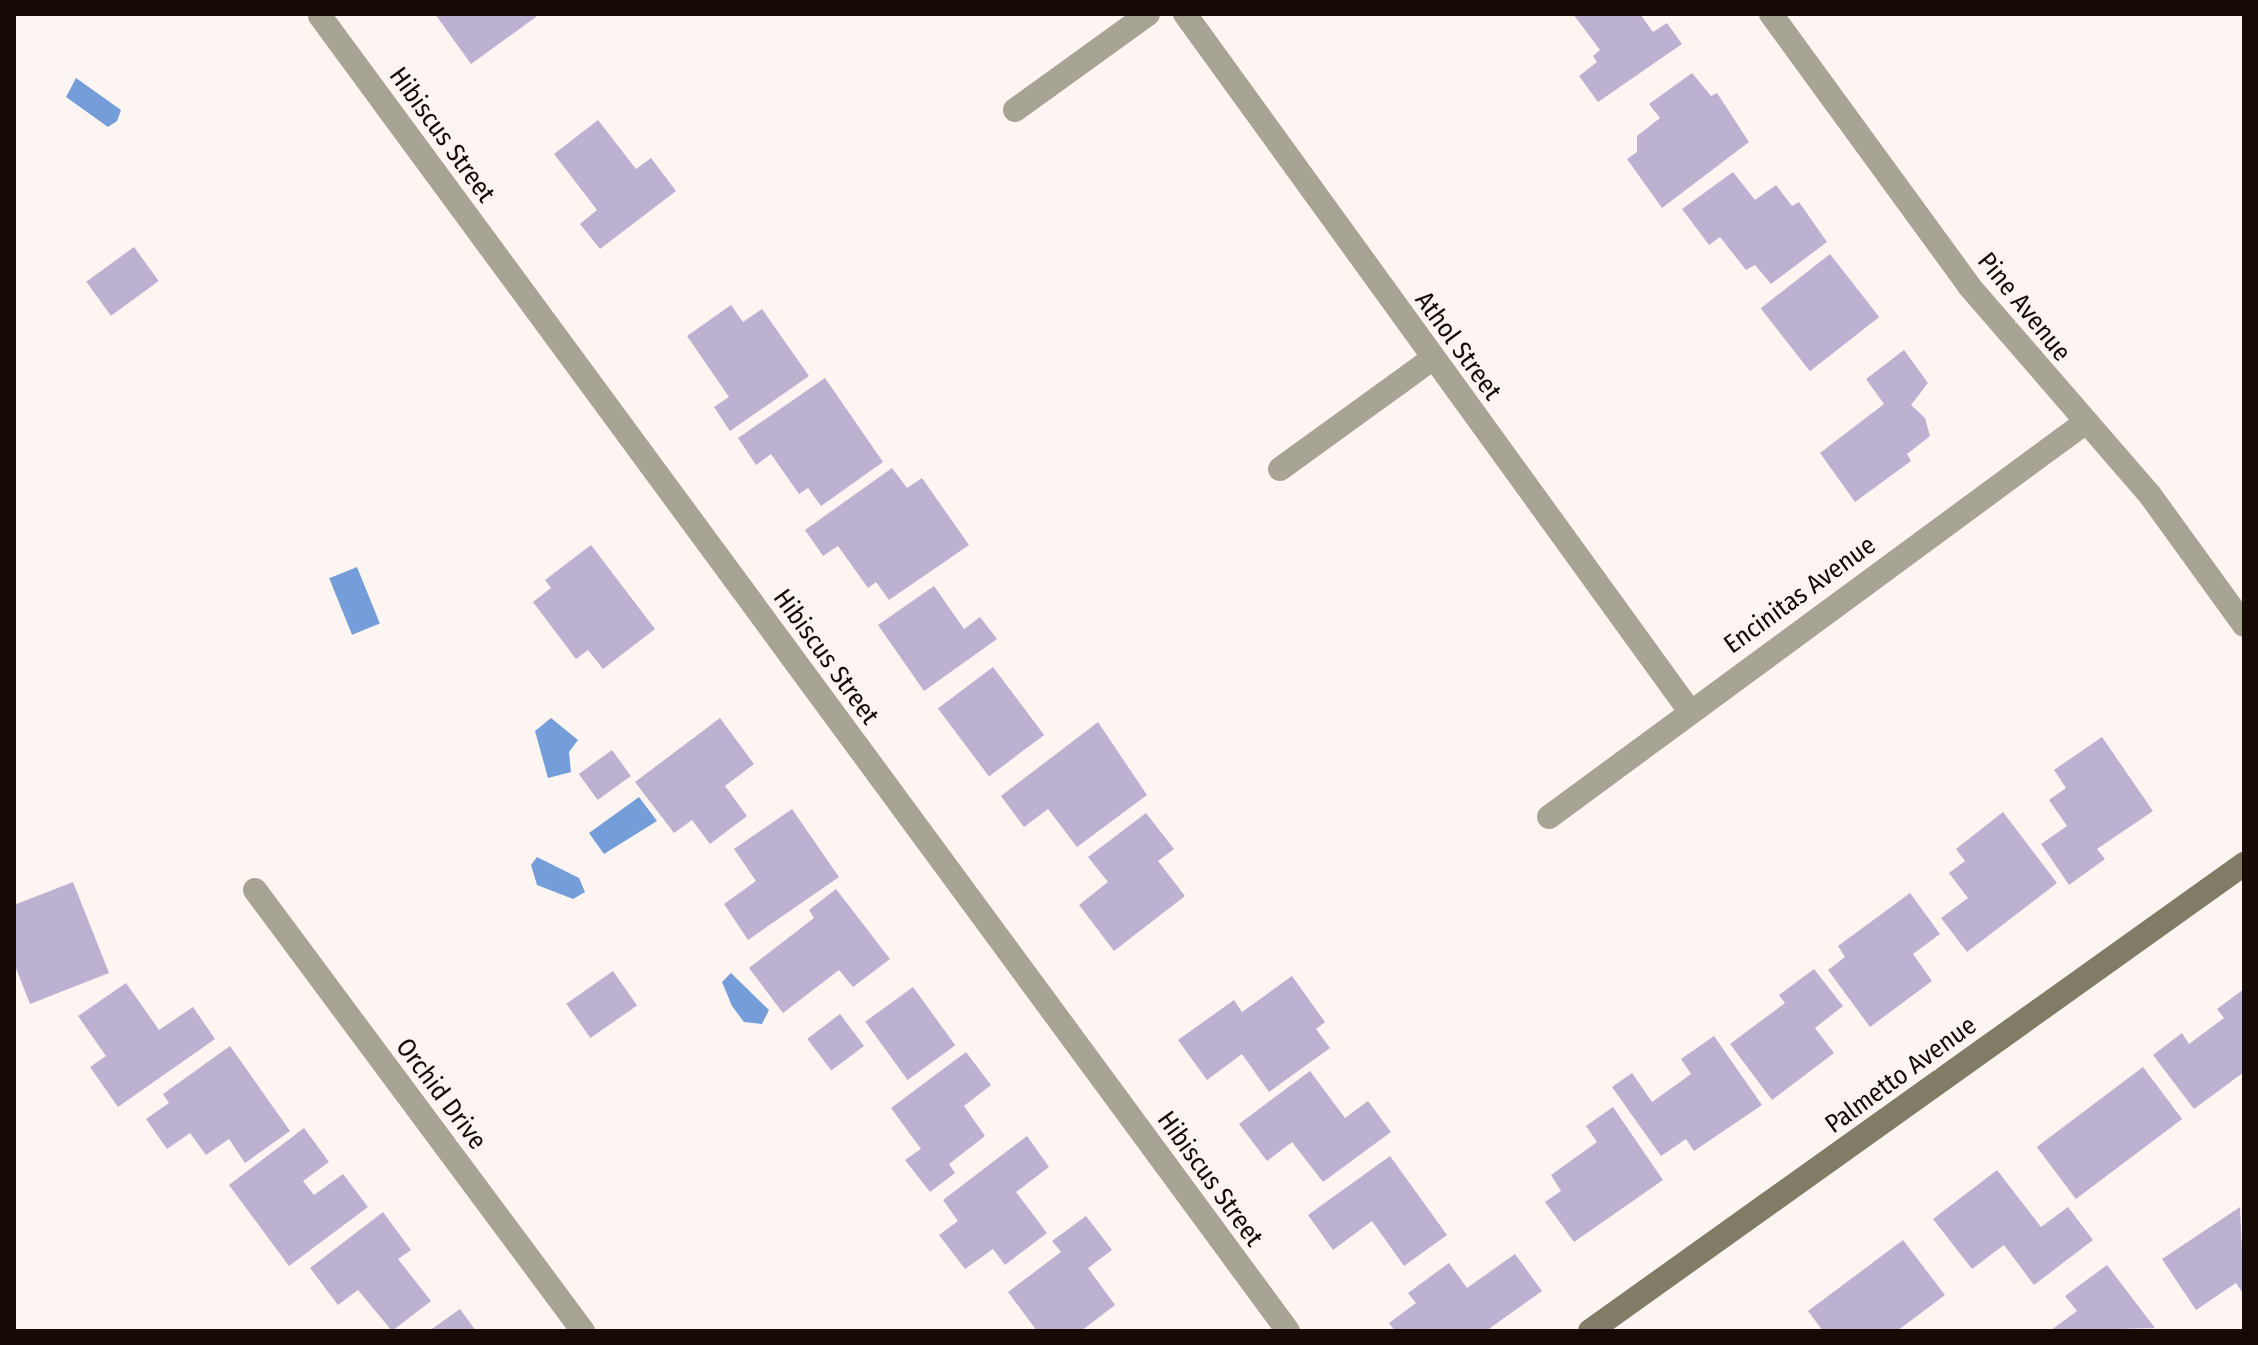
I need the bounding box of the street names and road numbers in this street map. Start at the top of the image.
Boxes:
street label: Hibiscus Street [383,61,501,209]
street label: Pine Avenue [1971,246,2077,368]
street label: Athol Street [1408,286,1508,406]
street label: Encinitas Avenue [1718,530,1882,660]
street label: Hibiscus Street [767,583,885,731]
street label: Palmetto Avenue [1819,1010,1983,1140]
street label: Orchid Drive [389,1032,493,1156]
street label: Hibiscus Street [1151,1105,1269,1253]

